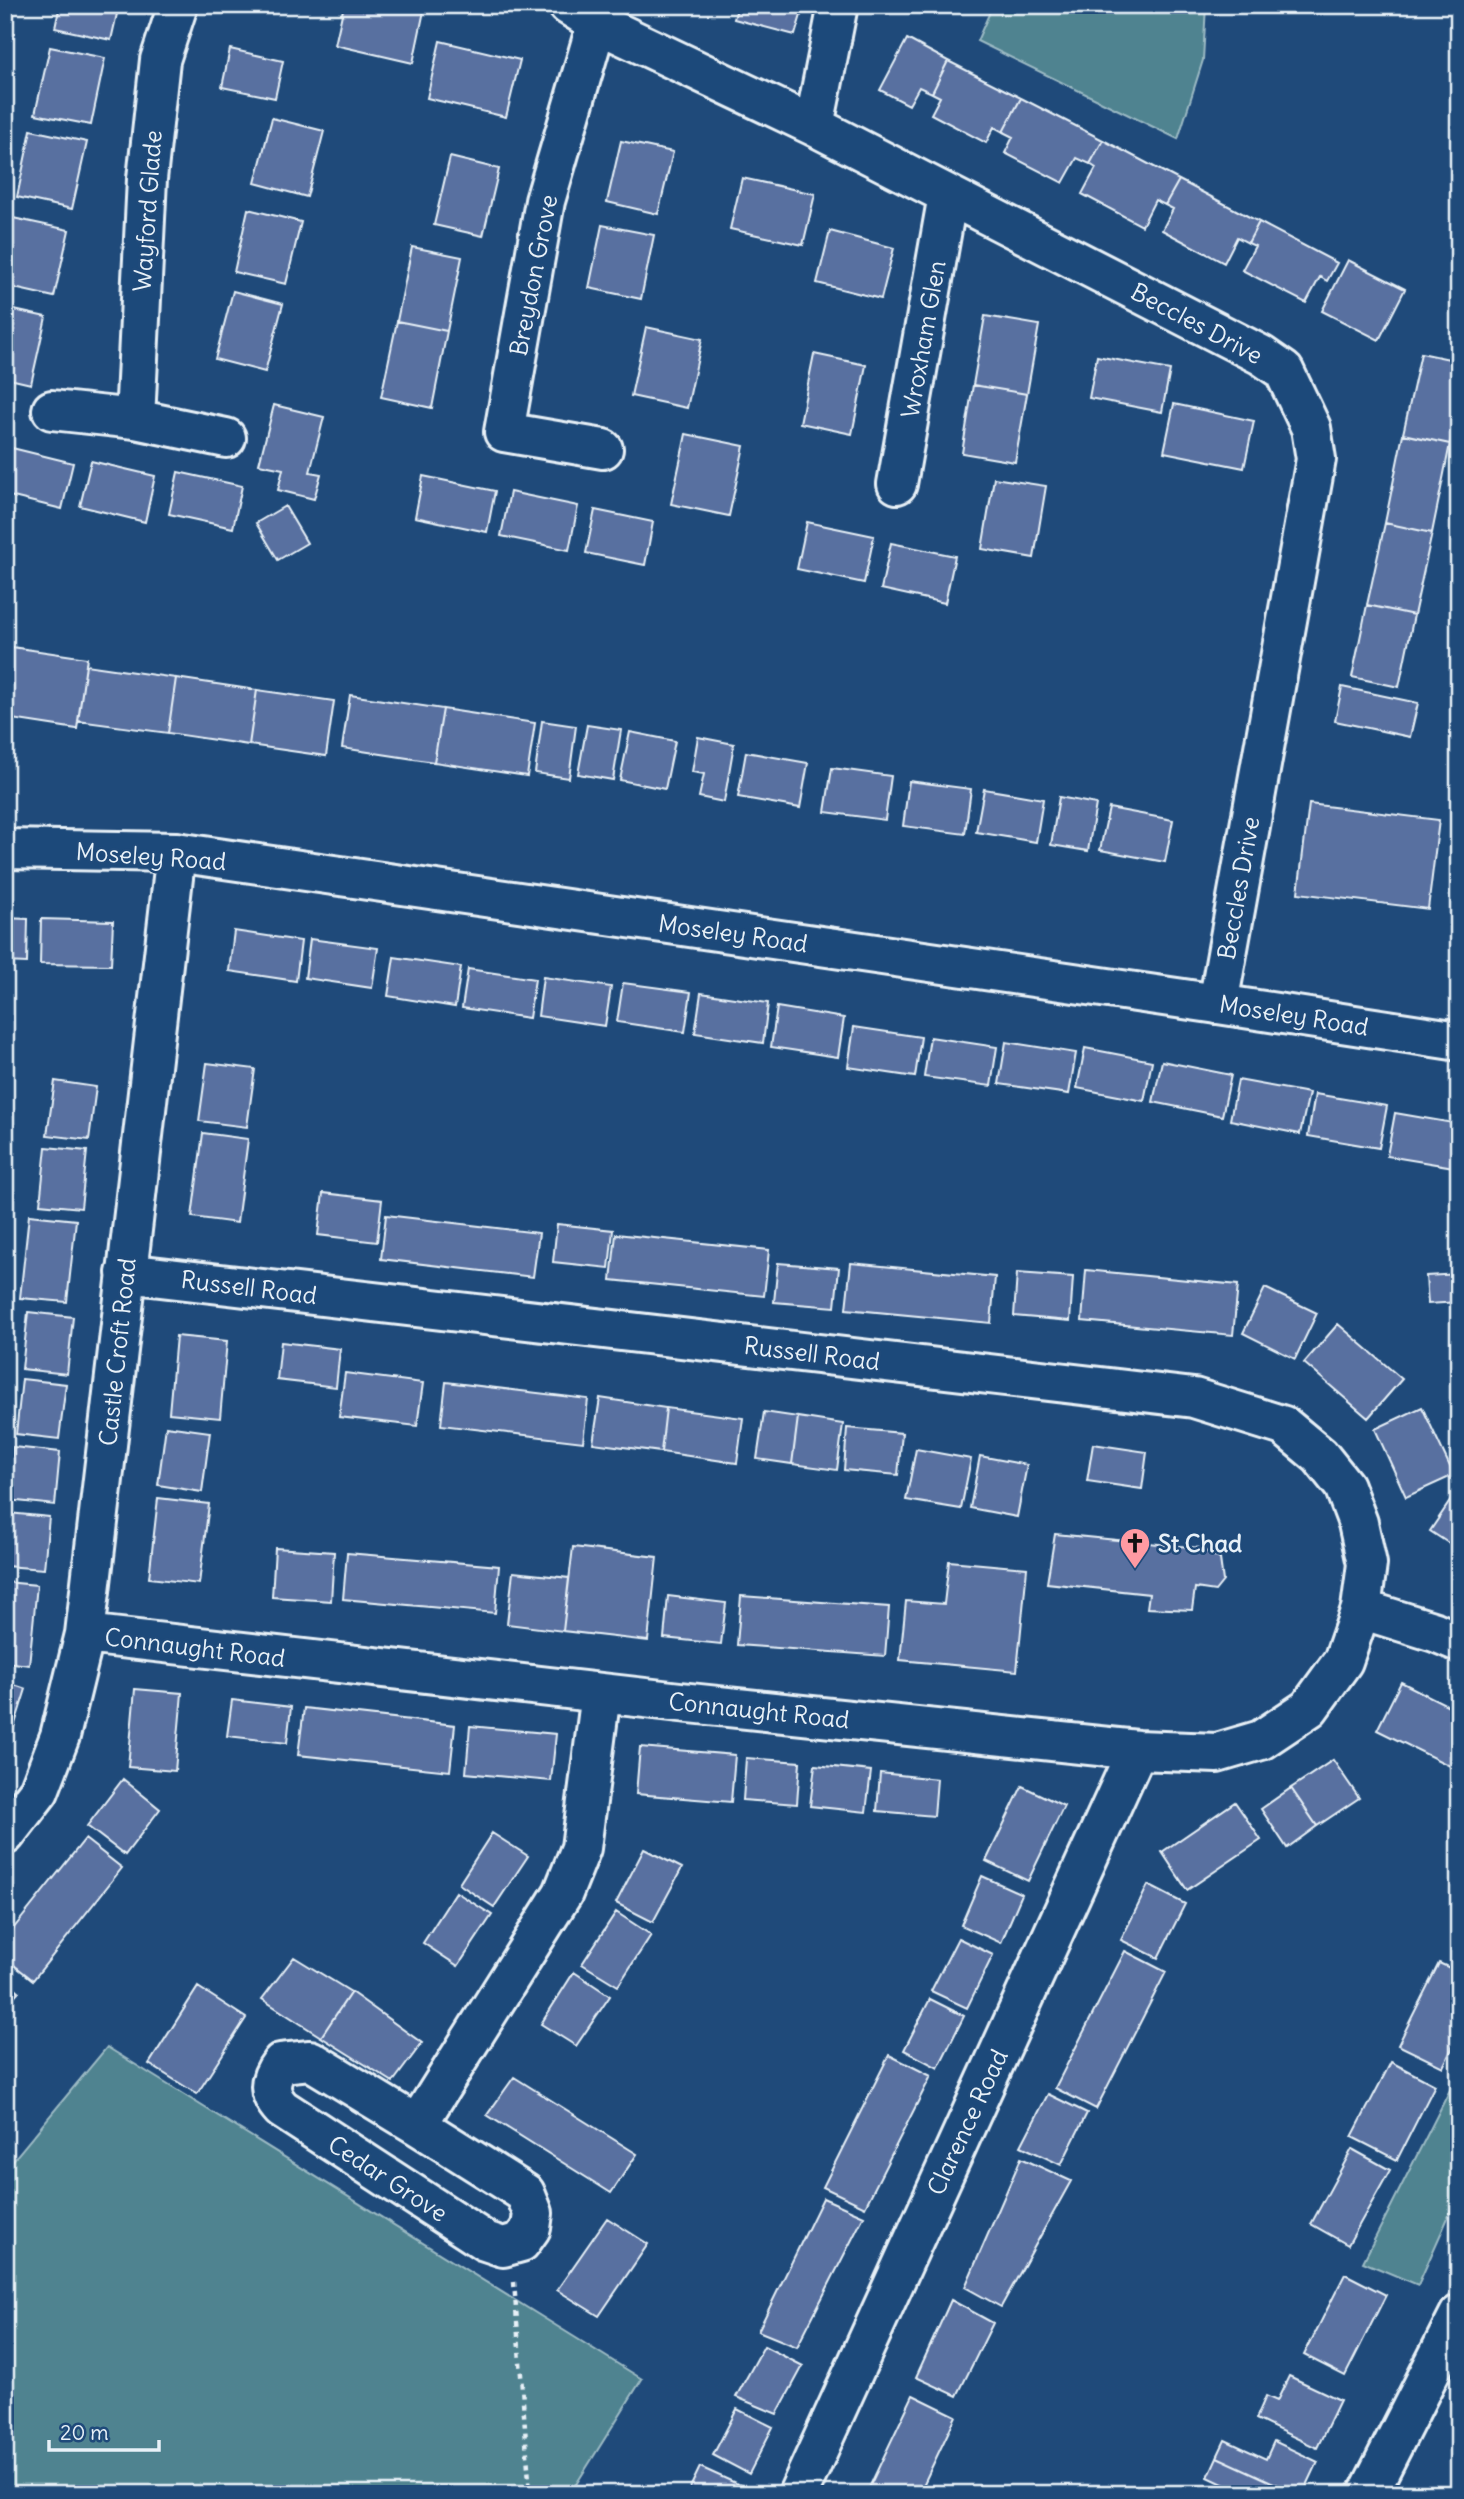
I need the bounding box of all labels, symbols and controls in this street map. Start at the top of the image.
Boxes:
street label: Wayford Glade [126,129,168,293]
street label: Breydon Grove [503,192,563,358]
street label: Wroxham Glen [894,258,952,420]
street label: Beccles Drive [1126,276,1268,370]
street label: Beccles Drive [1211,814,1265,962]
street label: Moseley Road [75,836,227,876]
street label: Moseley Road [656,908,810,958]
street label: Moseley Road [1217,988,1371,1042]
street label: Castle Croft Road [92,1257,142,1447]
street label: Russell Road [179,1264,319,1310]
street label: Russell Road [742,1330,882,1376]
church icon: St Chad [1118,1526,1152,1570]
place label: St Chad [1158,1528,1242,1558]
street label: Connaught Road [103,1621,287,1673]
street label: Connaught Road [667,1686,851,1734]
street label: Clarence Road [920,2044,1014,2200]
street label: Cedar Grove [323,2128,453,2228]
scale bar [49,2408,159,2452]
text: 20 m [60,2419,109,2446]

